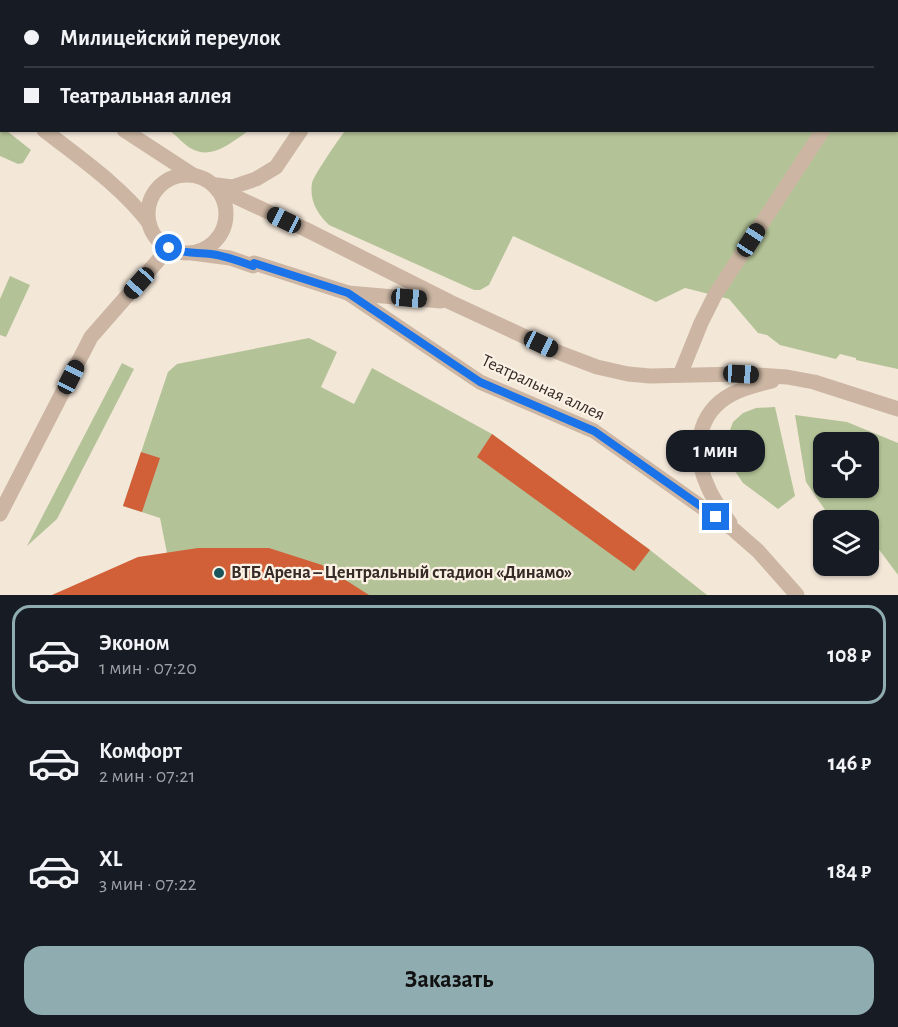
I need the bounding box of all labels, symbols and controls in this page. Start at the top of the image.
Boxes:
text: Милицейский переулок [60,27,281,49]
text: Театральная аллея [60,85,232,107]
car [264,204,304,236]
car [734,220,768,260]
route start [155,234,182,261]
car [120,264,158,302]
car [390,287,428,309]
car [521,328,561,360]
street label: Театральная аллея [479,352,607,424]
car [55,357,87,397]
car [723,364,759,384]
callout: 1 мин [666,430,766,472]
map controls [813,432,879,576]
button: locate [813,432,879,498]
text: 1 мин [693,441,738,461]
route end [702,503,729,530]
button: layers [813,510,879,576]
place label: ВТБ Арена – Центральный стадион «Динамо» [231,564,572,582]
marker: ВТБ Арена – Центральный стадион «Динамо» [212,566,226,580]
icon: car [27,628,81,682]
text: Эконом [99,632,170,654]
text: 108 ₽ [827,644,871,666]
text: 1 мин · 07:20 [99,658,197,678]
icon: car [27,736,81,790]
text: Комфорт [99,740,182,762]
text: 146 ₽ [828,752,871,774]
text: 2 мин · 07:21 [99,766,195,786]
icon: car [27,844,81,898]
text: XL [99,848,122,870]
text: 184 ₽ [828,860,871,882]
text: 3 мин · 07:22 [99,874,197,894]
button: Заказать [24,946,874,1015]

